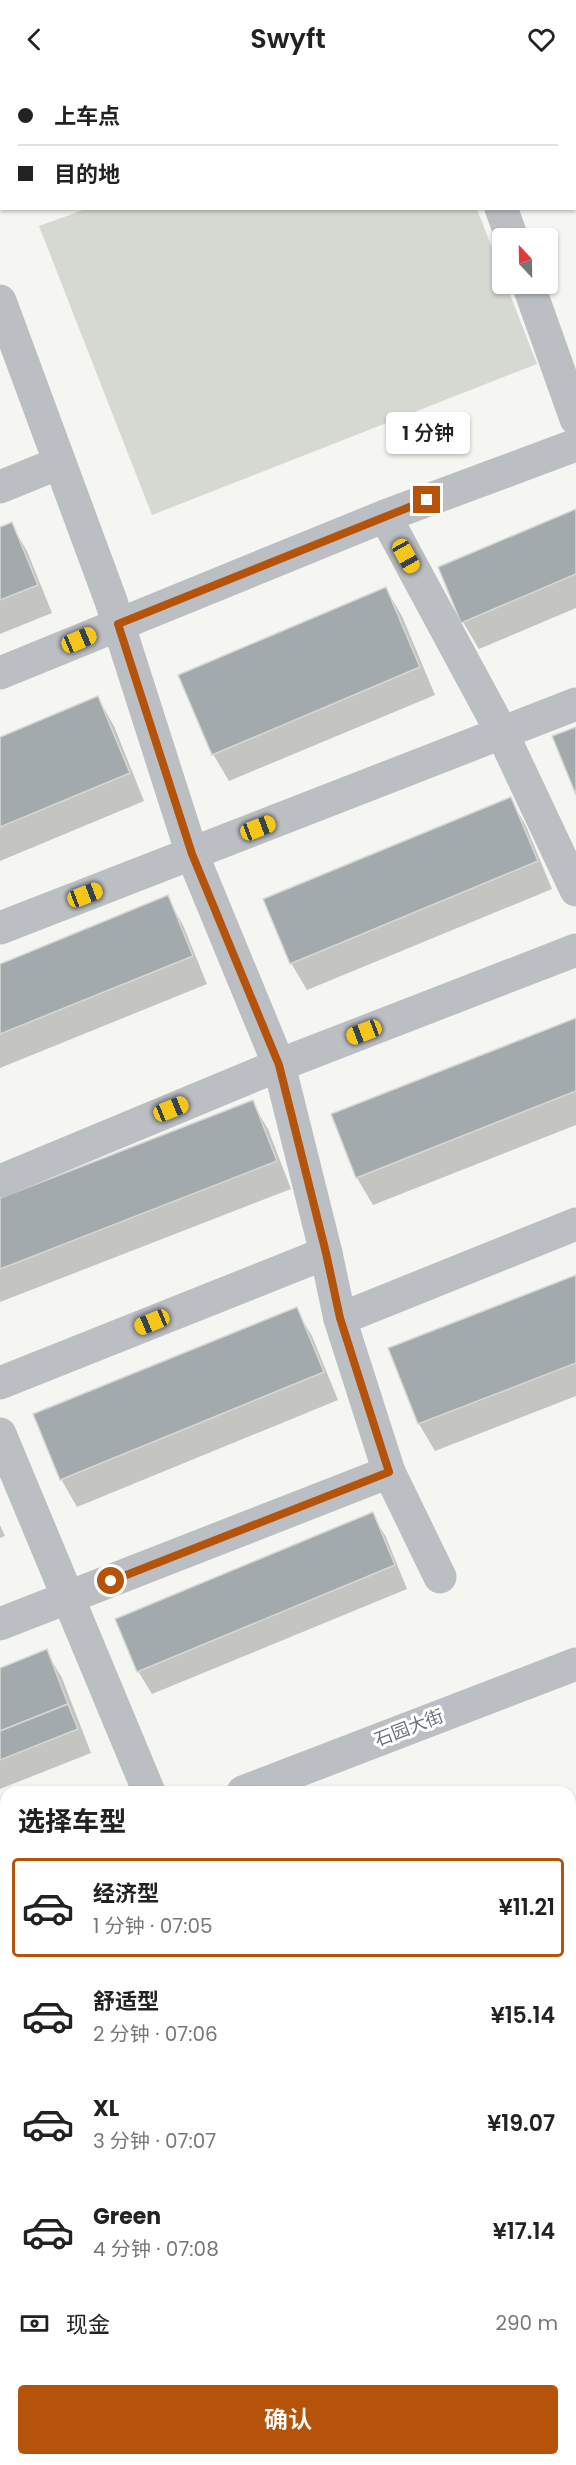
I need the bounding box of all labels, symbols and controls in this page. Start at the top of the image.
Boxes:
text: Swyft [250,20,326,57]
icon: back [18,23,51,56]
icon: heart [525,23,558,56]
text: 上车点 [54,101,120,132]
text: 目的地 [54,159,120,190]
north arrow [492,228,558,294]
map controls [492,228,558,294]
callout: 1 分钟 [385,413,469,455]
text: 1 分钟 [402,419,454,447]
route end [413,486,440,513]
car [389,536,423,576]
car [59,625,99,655]
car [238,813,278,843]
car [65,880,105,910]
car [344,1017,384,1047]
car [151,1094,191,1124]
car [132,1307,172,1337]
route start [97,1567,124,1594]
street label: 石园大街 [371,1703,447,1752]
text: 选择车型 [18,1803,126,1840]
text: 经济型 [93,1878,159,1909]
icon: car [21,1881,75,1935]
text: ¥11.21 [499,1892,555,1923]
text: 1 分钟 · 07:05 [93,1912,213,1940]
text: 舒适型 [93,1986,159,2017]
icon: car [21,1989,75,2043]
text: ¥15.14 [491,2000,555,2031]
text: 2 分钟 · 07:06 [93,2020,218,2048]
text: XL [93,2093,119,2124]
icon: car [21,2097,75,2151]
text: ¥19.07 [487,2108,555,2139]
text: 3 分钟 · 07:07 [93,2127,216,2155]
text: Green [93,2201,161,2232]
icon: car [21,2205,75,2259]
text: ¥17.14 [493,2216,555,2247]
text: 4 分钟 · 07:08 [93,2235,219,2263]
icon: cash [18,2307,51,2340]
text: 现金 [66,2309,110,2340]
text: 290 m [495,2309,558,2337]
button: 确认 [18,2385,558,2454]

